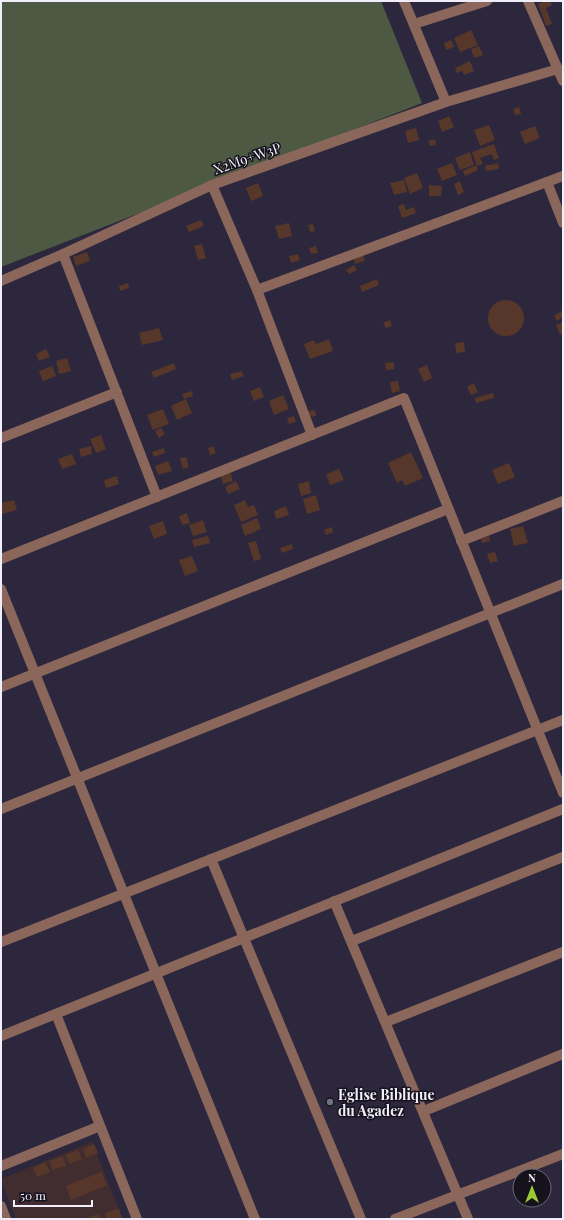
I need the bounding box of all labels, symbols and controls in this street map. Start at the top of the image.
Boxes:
street label: X2M9+W3P [211,138,283,178]
place label: Eglise Biblique du Agadez [338,1085,435,1120]
marker: Eglise Biblique du Agadez [325,1097,335,1107]
north arrow [512,1168,552,1208]
text: N [528,1170,536,1185]
scale bar [14,1182,92,1208]
text: 50 m [20,1187,46,1203]

